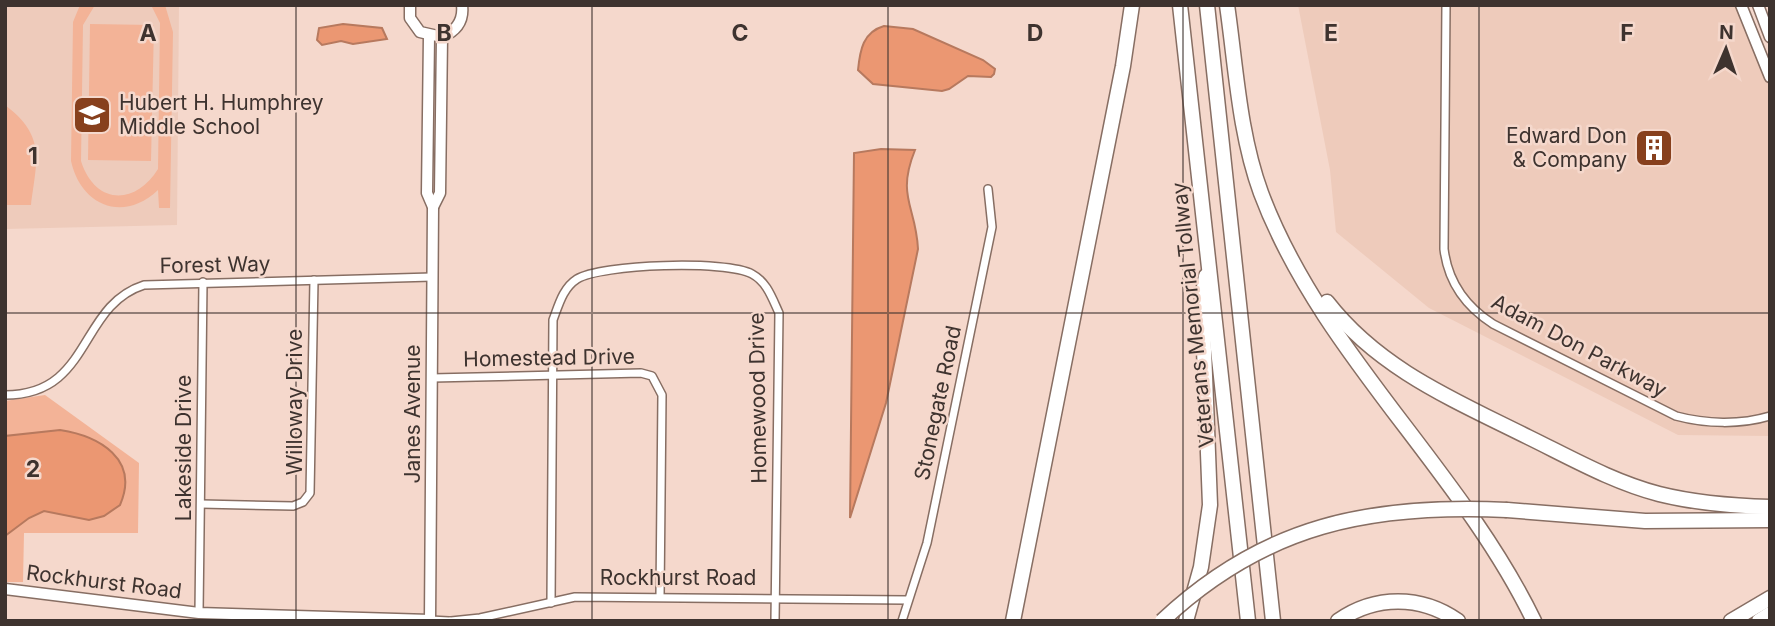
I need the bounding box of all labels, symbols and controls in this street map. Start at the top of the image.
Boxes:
north arrow [1691,14,1761,84]
text: A [139,19,157,47]
text: B [436,19,452,47]
text: C [731,19,749,47]
text: D [1027,19,1043,47]
text: E [1324,19,1338,47]
text: F [1620,19,1634,47]
text: N [1719,21,1734,44]
place label: Hubert H. Humphrey Middle School [119,90,324,139]
school or university icon: Hubert H. Humphrey Middle School [71,94,113,136]
place label: Edward Don & Company [1506,123,1627,172]
building icon: Edward Don & Company [1633,127,1675,169]
text: 1 [28,142,38,170]
street label: Veterans Memorial Tollway [1166,181,1219,449]
street label: Forest Way [159,251,271,278]
street label: Adam Don Parkway [1487,289,1671,402]
street label: Homewood Drive [744,312,771,484]
street label: Stonegate Road [909,323,966,483]
street label: Willoway Drive [282,329,307,475]
street label: Janes Avenue [400,344,425,484]
street label: Homestead Drive [463,344,635,371]
street label: Lakeside Drive [171,375,196,521]
text: 2 [26,455,40,483]
street label: Rockhurst Road [25,560,183,603]
street label: Rockhurst Road [600,565,756,590]

